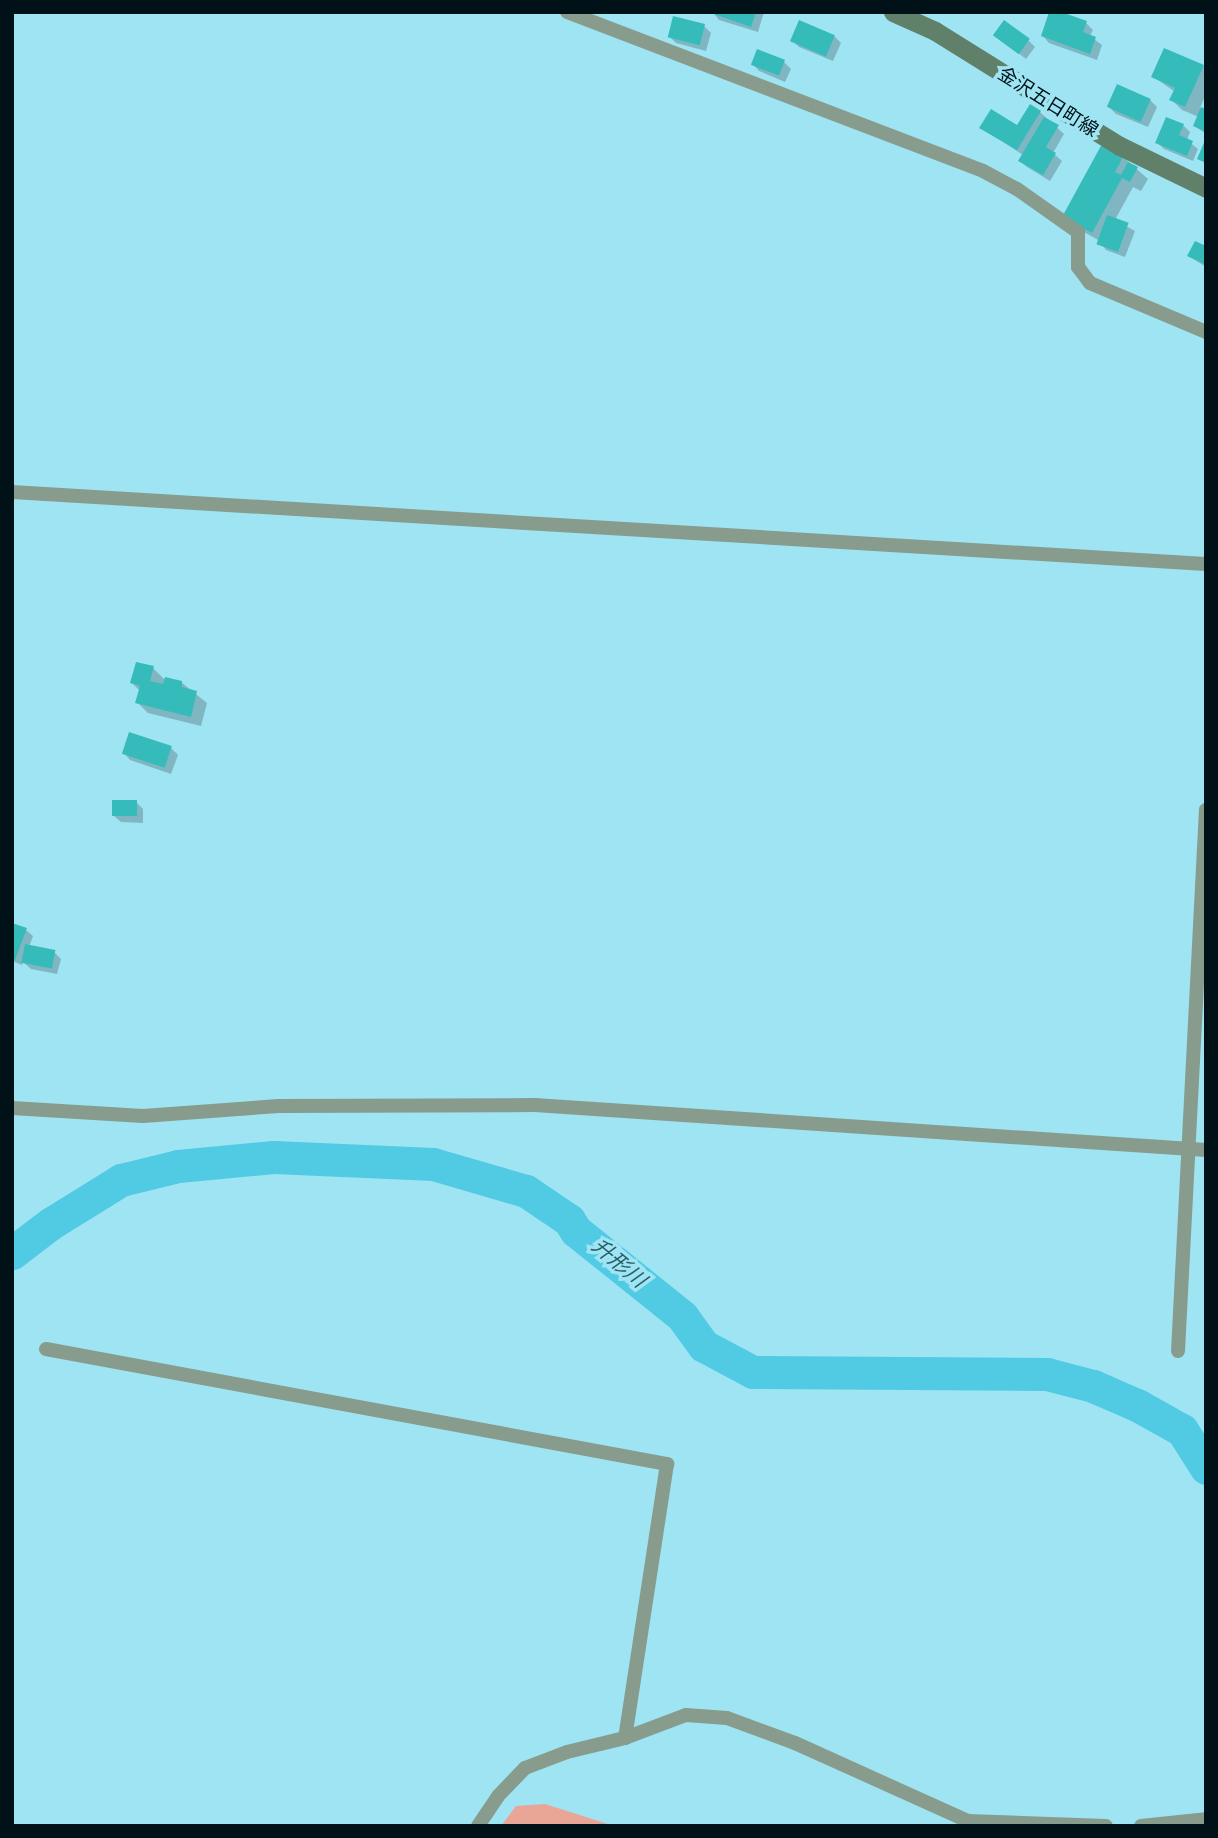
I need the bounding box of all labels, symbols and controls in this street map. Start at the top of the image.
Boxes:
street label: 金沢五日町線 [994,62,1102,142]
water label: 升形川 [587,1233,651,1293]

